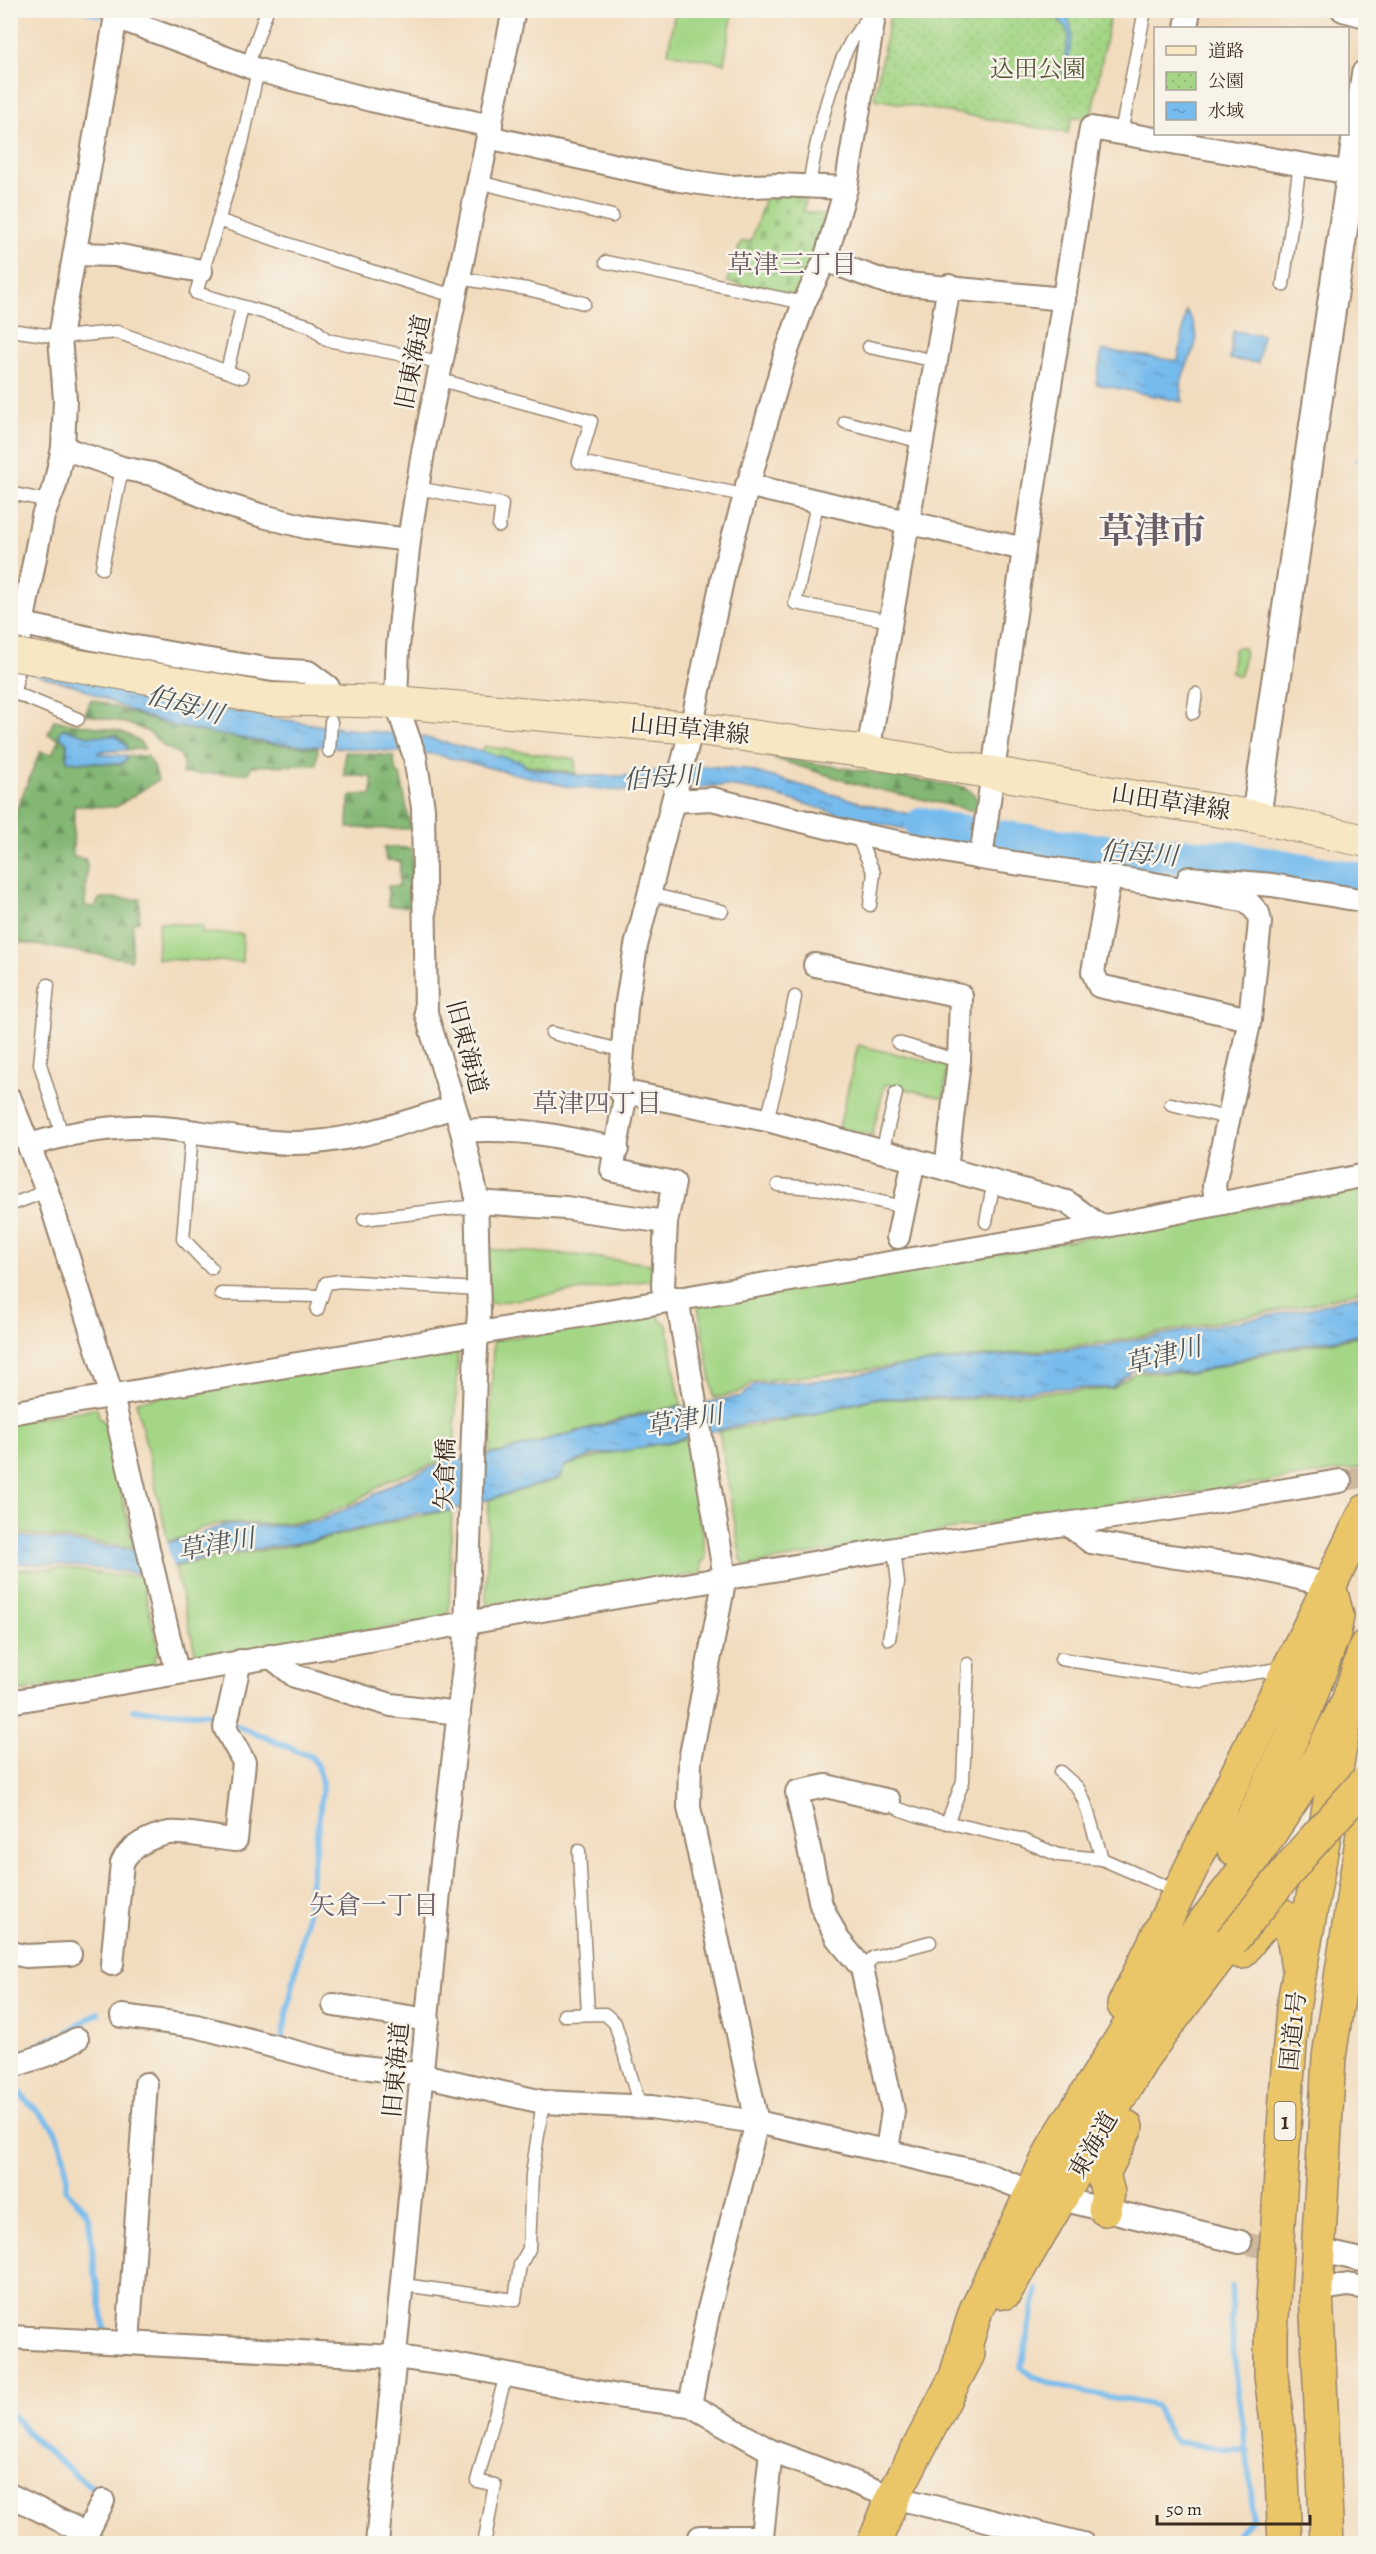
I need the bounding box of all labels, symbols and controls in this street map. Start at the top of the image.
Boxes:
legend [1154,27,1349,135]
text: 道路 [1208,39,1244,63]
park label: 込田公園 [990,53,1086,85]
text: 公園 [1208,69,1244,93]
text: 水域 [1208,99,1244,123]
district label: 草津三丁目 [727,247,857,282]
street label: 旧東海道 [388,312,438,412]
district label: 草津市 [1098,506,1206,555]
water label: 伯母川 [143,677,230,733]
street label: 山田草津線 [629,707,751,751]
water label: 伯母川 [622,757,705,798]
street label: 山田草津線 [1109,777,1233,827]
water label: 伯母川 [1099,833,1182,874]
street label: 旧東海道 [439,996,495,1098]
district label: 草津四丁目 [532,1086,662,1121]
water label: 草津川 [1121,1328,1208,1382]
water label: 草津川 [643,1396,728,1445]
street label: 矢倉橋 [428,1437,462,1511]
water label: 草津川 [175,1520,260,1569]
district label: 矢倉一丁目 [309,1888,439,1923]
street label: 国道1号 [1273,1989,1313,2073]
street label: 旧東海道 [376,2021,416,2119]
road number: 1 [1274,2102,1296,2140]
street label: 東海道 [1061,2106,1125,2184]
scale bar [1157,2488,1310,2526]
text: 50 m [1166,2497,1202,2521]

